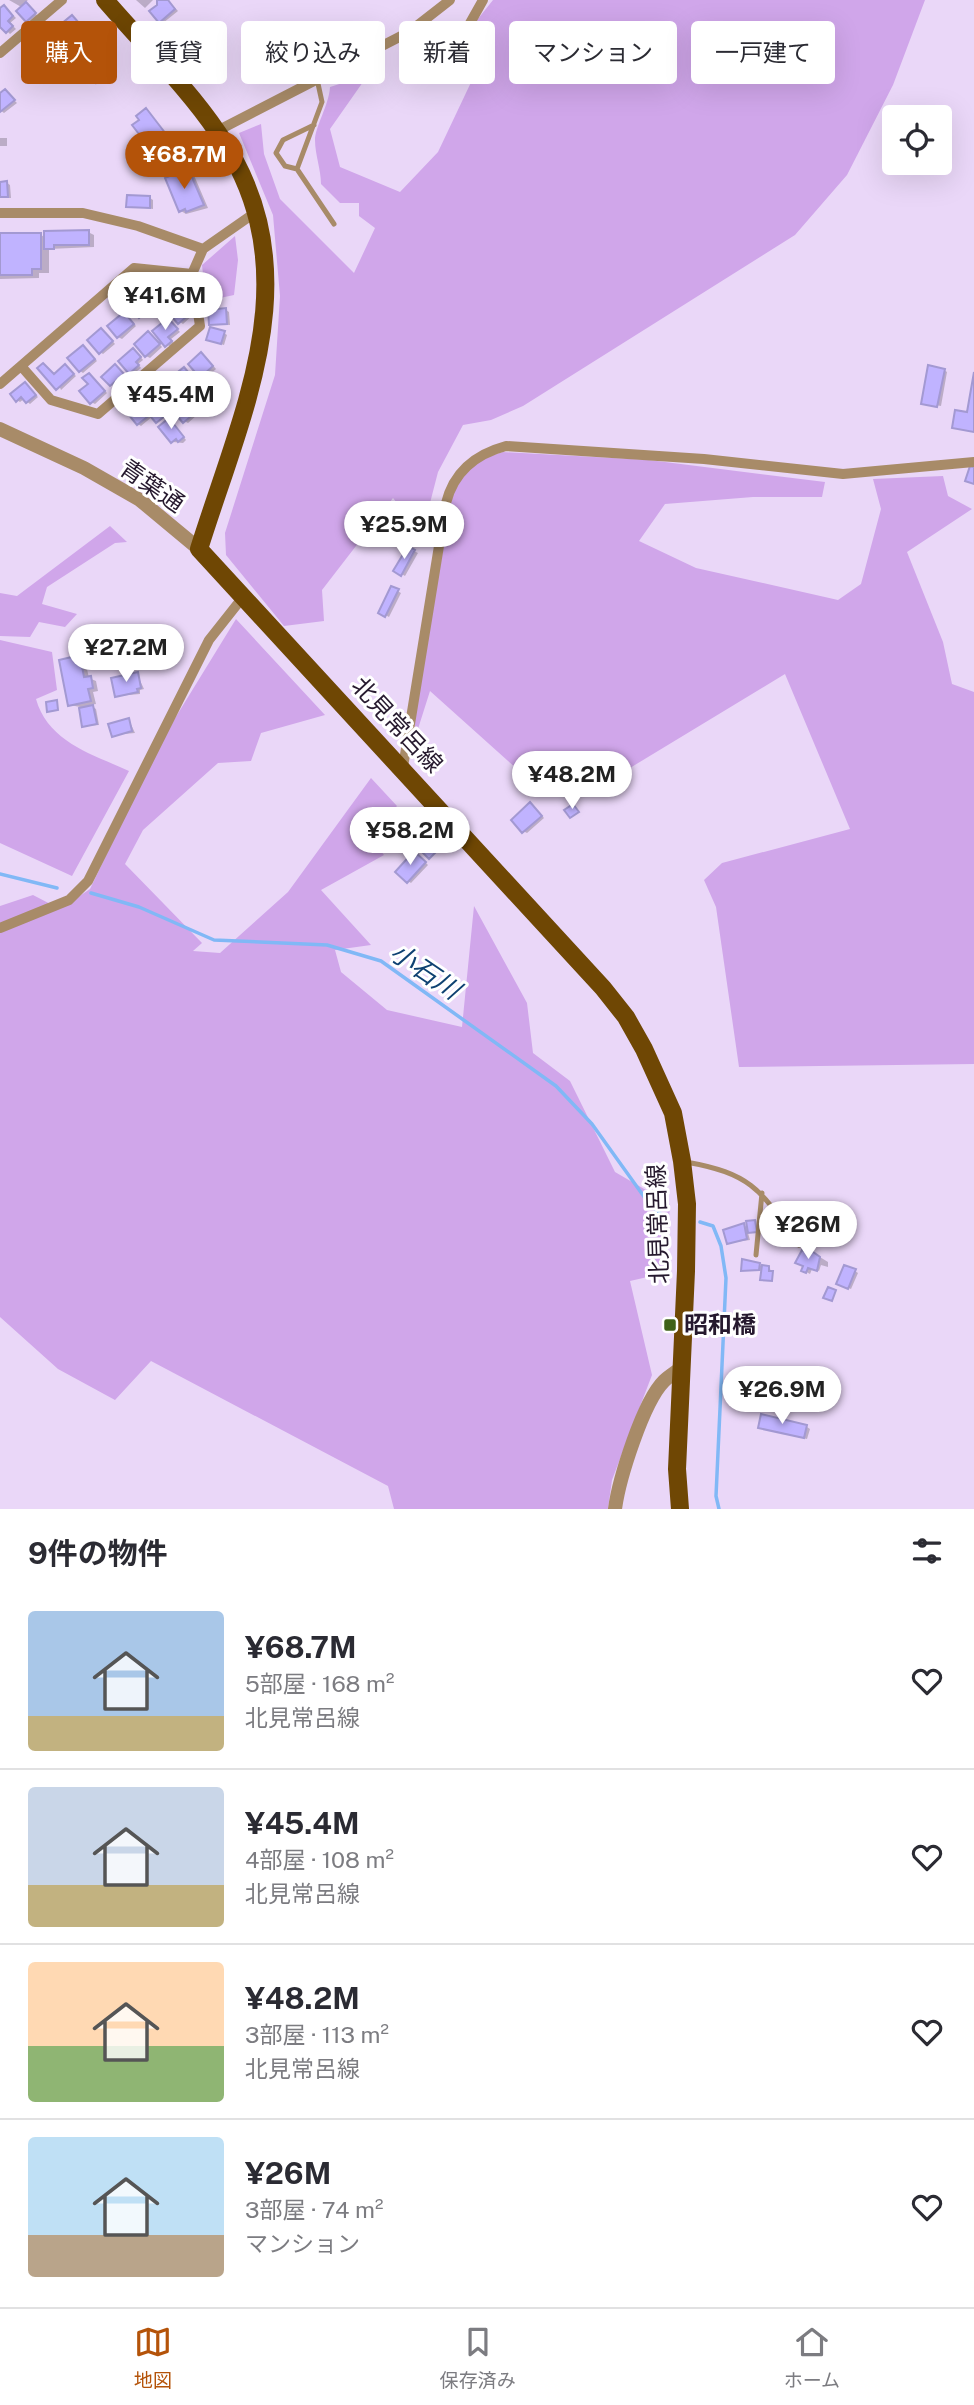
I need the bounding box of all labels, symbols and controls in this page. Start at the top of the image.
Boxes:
chip: 購入 [21,21,117,84]
chip: 賃貸 [131,21,227,84]
chip: 絞り込み [241,21,385,84]
chip: 新着 [399,21,495,84]
chip: マンション [509,21,677,84]
chip: 一戸建て [691,21,835,84]
map controls [882,105,952,175]
button: locate [882,105,952,175]
pin: ¥68.7M [127,132,241,191]
text: ¥68.7M [141,140,227,167]
pin: ¥41.6M [108,272,222,332]
text: ¥41.6M [124,281,206,308]
pin: ¥45.4M [114,372,228,431]
text: ¥45.4M [127,380,215,407]
street label: 青葉通 [115,453,190,517]
pin: ¥25.9M [347,502,461,561]
text: ¥25.9M [360,510,448,537]
pin: ¥27.2M [69,624,183,684]
text: ¥27.2M [84,633,168,660]
street label: 北見常呂線 [347,671,449,778]
pin: ¥48.2M [515,752,629,811]
text: ¥48.2M [528,760,616,787]
pin: ¥58.2M [353,808,467,867]
text: ¥58.2M [366,816,454,843]
water label: 小石川 [384,936,469,1007]
street label: 北見常呂線 [641,1164,673,1284]
pin: ¥26M [767,1202,849,1261]
text: ¥26M [775,1210,841,1237]
place label: 昭和橋 [684,1310,756,1338]
marker: 昭和橋 [662,1317,678,1333]
pin: ¥26.9M [725,1366,839,1426]
text: ¥26.9M [738,1375,826,1402]
icon: filters [908,1532,946,1570]
text: 9件の物件 [28,1535,168,1571]
text: ¥68.7M [245,1629,357,1665]
icon: home [84,1639,168,1723]
icon: heart [908,1662,946,1700]
text: 5部屋 · 168 m² [245,1670,394,1697]
text: 北見常呂線 [245,1704,360,1731]
text: ¥45.4M [245,1805,360,1841]
icon: home [84,1815,168,1899]
icon: heart [908,1838,946,1876]
text: 4部屋 · 108 m² [245,1846,394,1873]
text: 北見常呂線 [245,1880,360,1907]
text: ¥48.2M [245,1980,360,2016]
icon: home [84,1990,168,2074]
icon: heart [908,2013,946,2051]
text: 3部屋 · 113 m² [245,2021,389,2048]
text: 北見常呂線 [245,2055,360,2082]
text: ¥26M [245,2155,331,2191]
icon: home [84,2165,168,2249]
icon: heart [908,2188,946,2226]
text: 3部屋 · 74 m² [245,2196,383,2223]
text: マンション [245,2230,360,2257]
tab: 地図 [134,2323,172,2392]
tab: 保存済み [440,2323,516,2392]
tab: ホーム [784,2323,840,2392]

